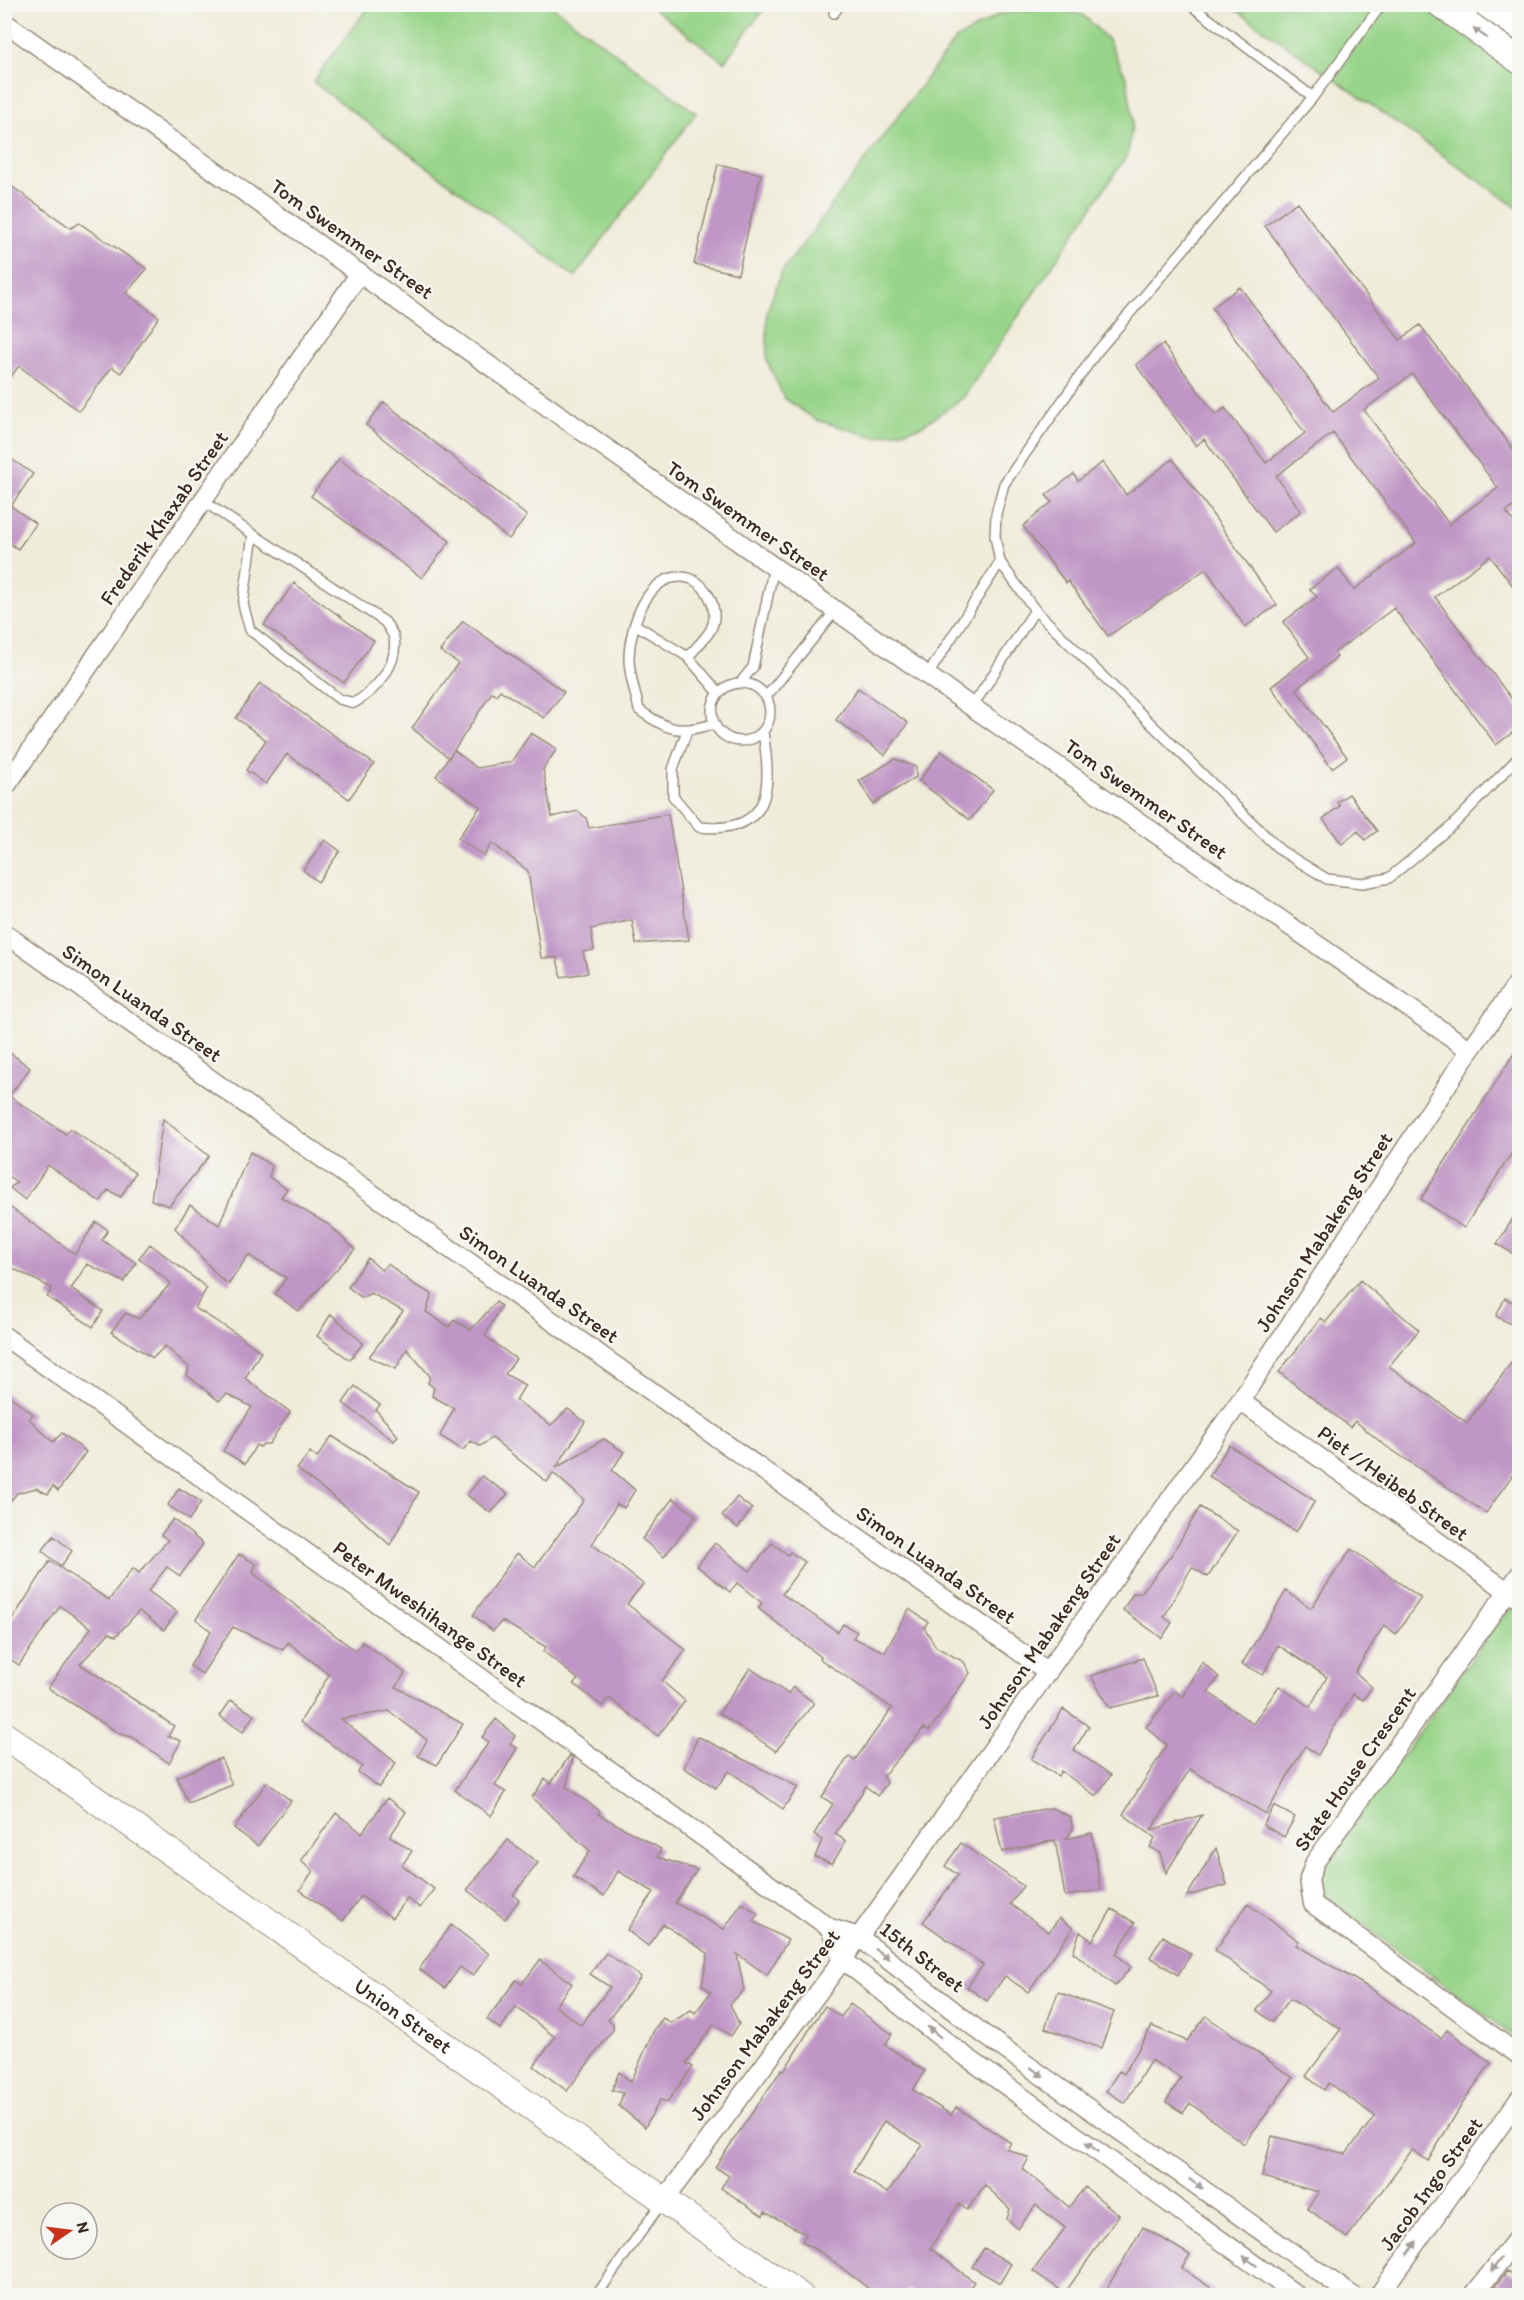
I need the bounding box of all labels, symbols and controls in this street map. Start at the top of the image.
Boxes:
one-way arrow [1472,27,1488,39]
street label: Tom Swemmer Street [266,173,439,304]
street label: Frederik Khaxab Street [94,426,233,610]
street label: Tom Swemmer Street [662,455,835,586]
street label: Tom Swemmer Street [1060,733,1233,864]
street label: Simon Luanda Street [58,938,227,1067]
street label: Johnson Mabakeng Street [1250,1127,1398,1336]
street label: Simon Luanda Street [455,1219,624,1348]
street label: Piet //Heibeb Street [1313,1420,1474,1546]
street label: Simon Luanda Street [852,1500,1021,1629]
street label: Johnson Mabakeng Street [972,1528,1126,1733]
street label: Peter Mweshihange Street [329,1535,532,1692]
street label: State House Crescent [1288,1682,1421,1856]
street label: 15th Street [875,1916,970,1997]
street label: Johnson Mabakeng Street [684,1924,845,2125]
one-way arrow [874,1948,889,1960]
street label: Union Street [349,1973,457,2059]
one-way arrow [927,2027,942,2039]
one-way arrow [1029,2066,1045,2078]
street label: Jacob Ingo Street [1374,2112,1487,2255]
one-way arrow [1084,2141,1100,2153]
one-way arrow [1188,2178,1204,2190]
north arrow [39,2201,99,2261]
text: N [73,2220,94,2235]
one-way arrow [1406,2240,1418,2255]
one-way arrow [1243,2255,1259,2267]
one-way arrow [1490,2257,1503,2273]

